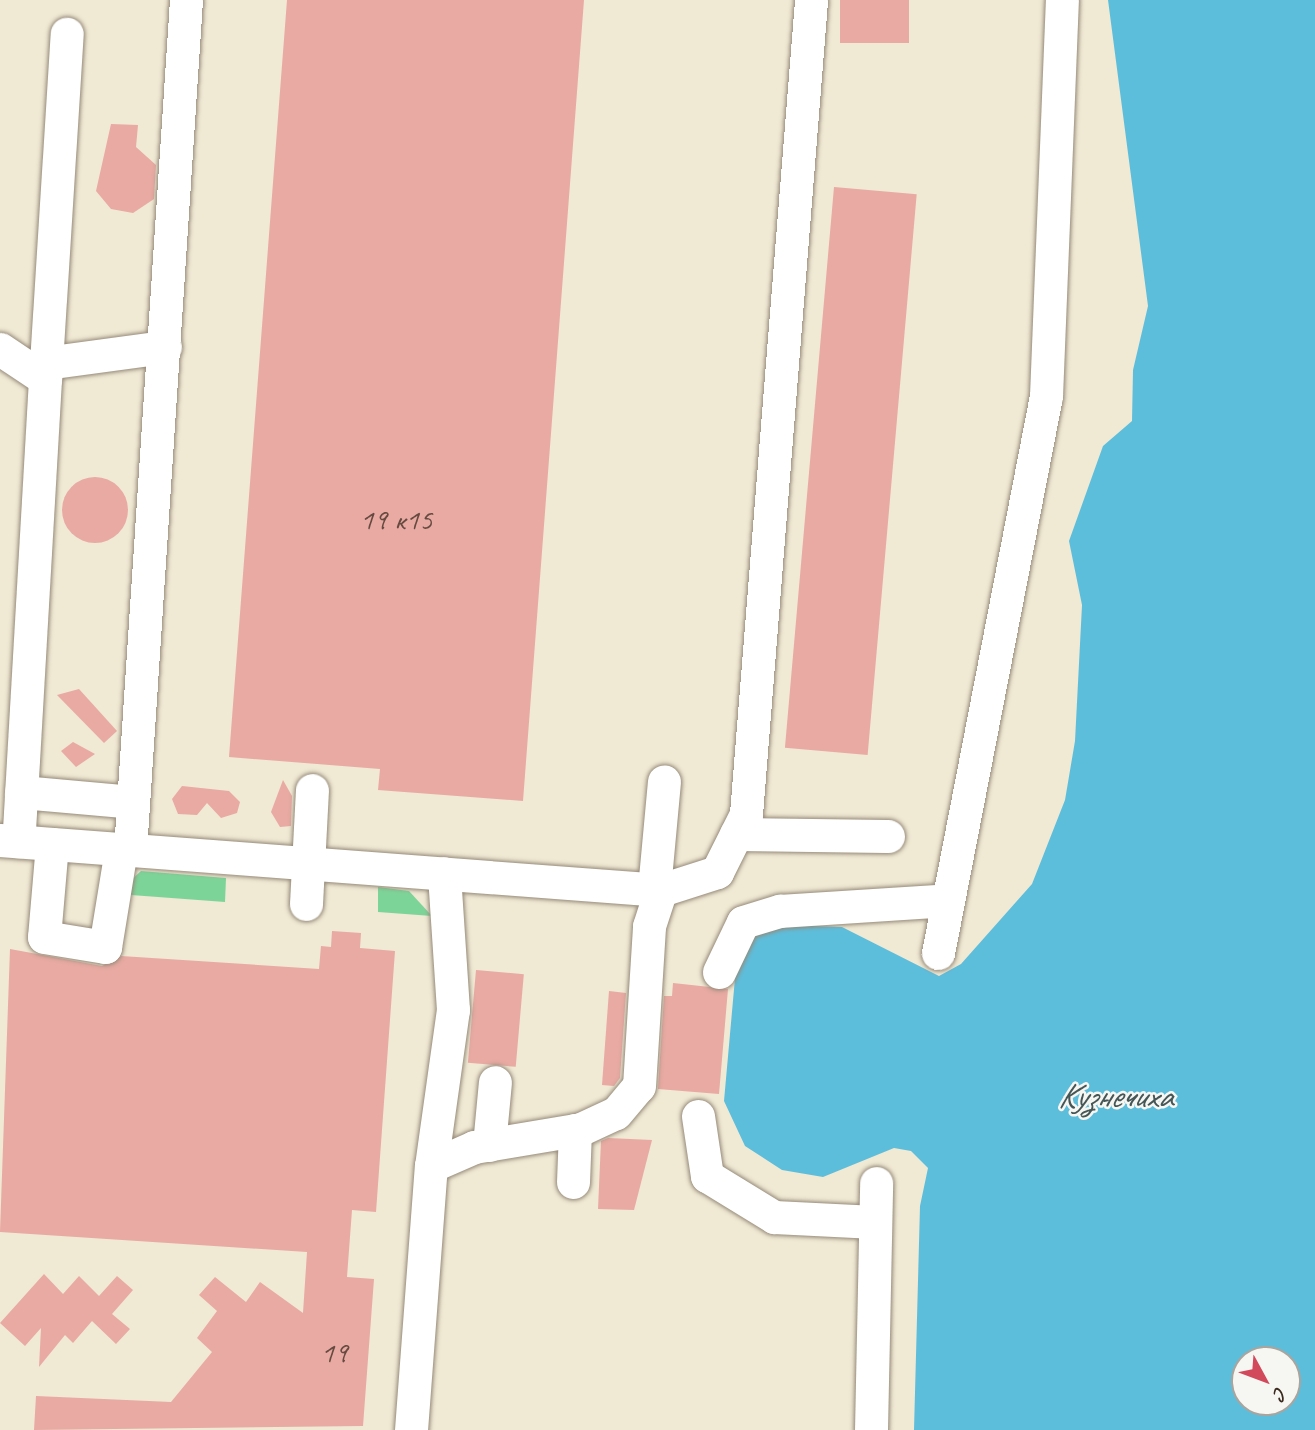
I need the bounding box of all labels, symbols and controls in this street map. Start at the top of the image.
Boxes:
house number: 19 к15 [360,501,432,537]
water label: Кузнечиха [1058,1075,1172,1117]
house number: 19 [321,1334,347,1370]
north arrow [1231,1346,1301,1416]
text: С [1268,1382,1292,1405]

